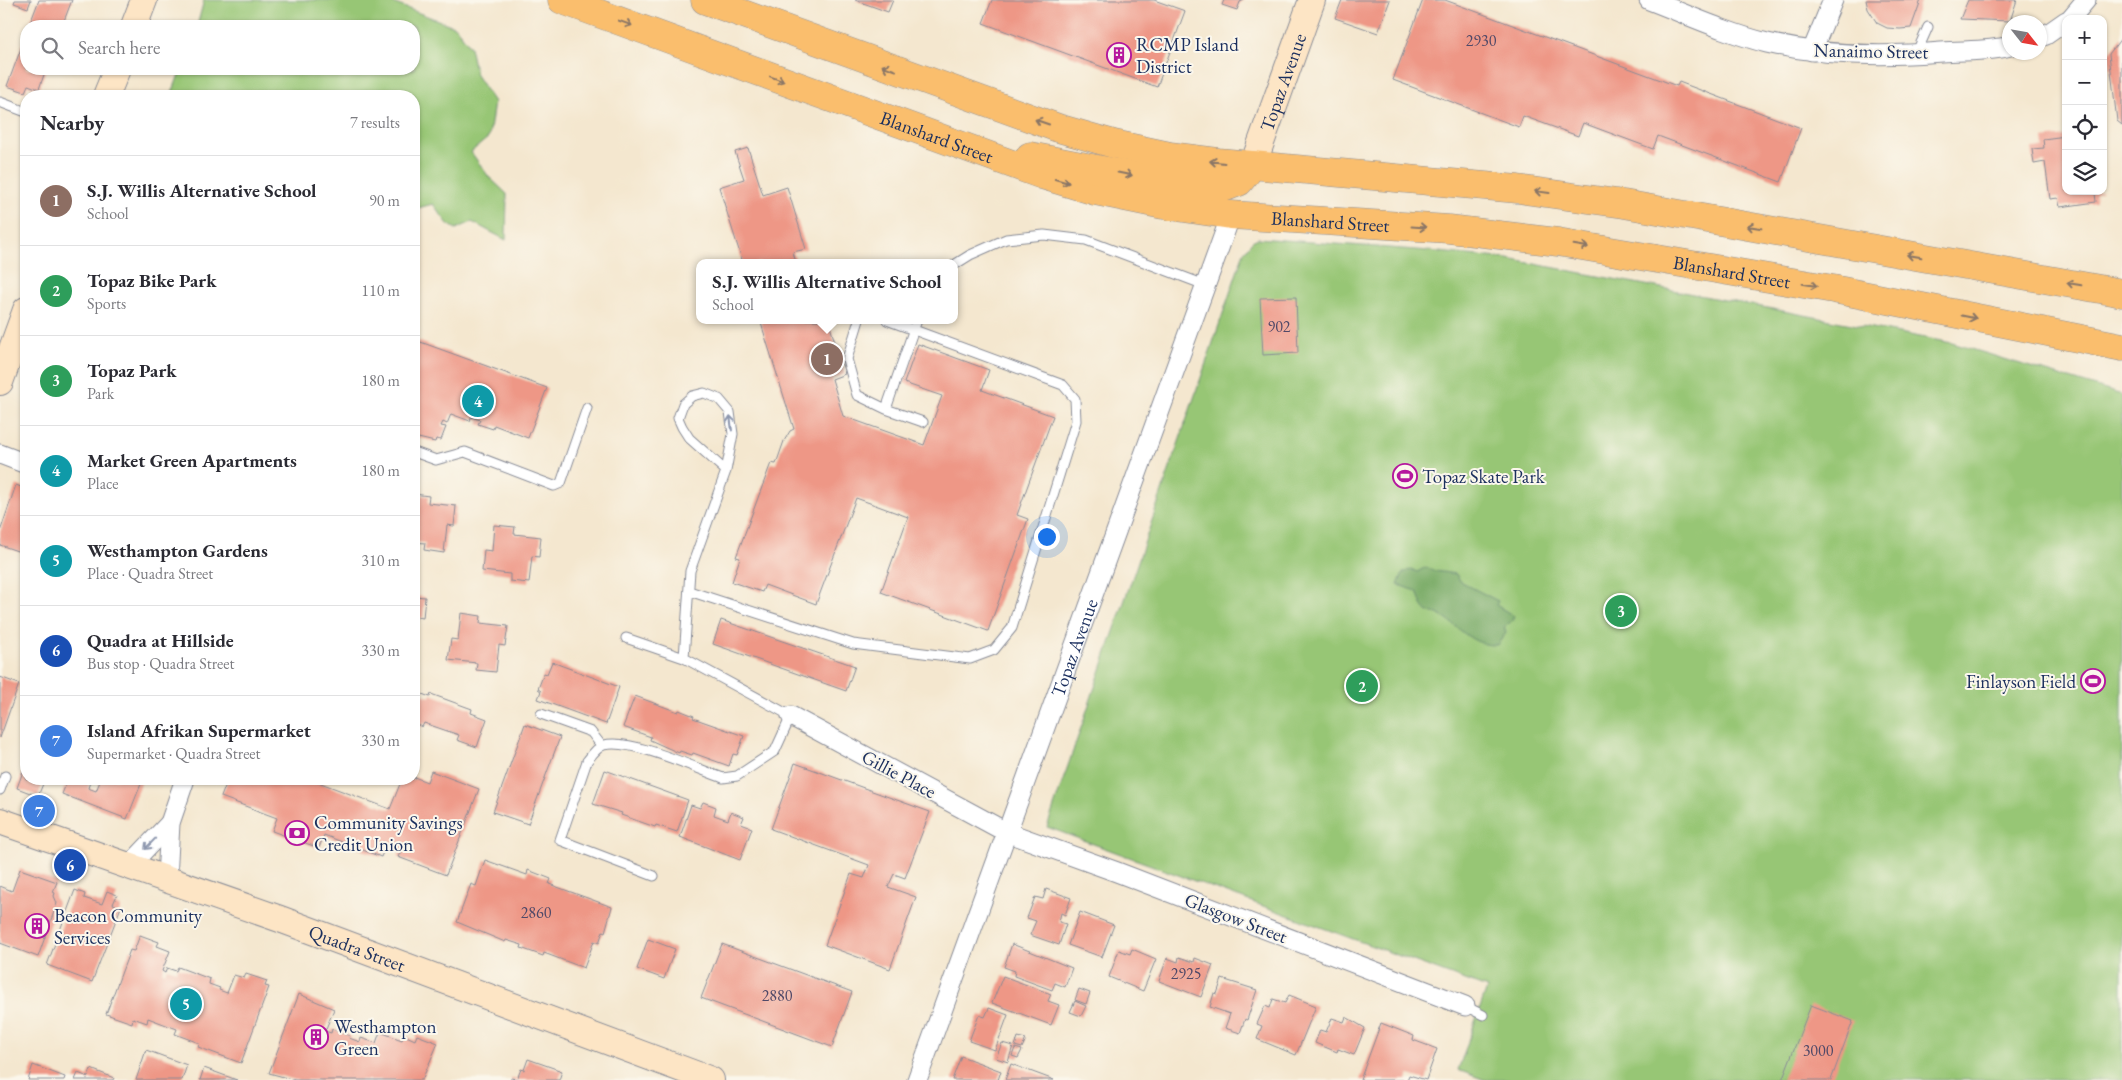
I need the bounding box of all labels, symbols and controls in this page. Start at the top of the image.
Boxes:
north arrow [2002,15,2047,60]
map controls [2062,15,2107,195]
button: + [2062,15,2107,60]
one-way arrow [616,19,632,28]
search box [20,20,420,75]
street label: Topaz Avenue [1254,30,1312,135]
house number: 2930 [1466,30,1497,51]
place label: RCMP Island District [1136,32,1239,79]
icon: search [38,34,66,62]
text: Search here [78,35,160,60]
street label: Nanaimo Street [1813,38,1929,64]
building icon: RCMP Island District [1106,42,1132,68]
button: − [2062,60,2107,105]
one-way arrow [881,63,897,72]
one-way arrow [769,75,784,84]
street label: Blanshard Street [877,105,997,169]
button: locate [2062,105,2107,150]
text: Nearby [40,109,104,136]
text: 7 results [350,112,400,133]
one-way arrow [1034,117,1050,127]
button: layers [2062,150,2107,195]
one-way arrow [1209,157,1225,167]
one-way arrow [1117,170,1133,179]
one-way arrow [1053,176,1069,186]
text: S.J. Willis Alternative School [87,178,316,203]
one-way arrow [1534,187,1550,197]
text: 1 [52,190,60,211]
text: 90 m [369,190,400,211]
text: School [87,203,129,224]
street label: Blanshard Street [1270,205,1390,238]
one-way arrow [1747,221,1763,231]
one-way arrow [1411,222,1427,231]
one-way arrow [1572,241,1588,251]
street label: Blanshard Street [1671,249,1792,294]
one-way arrow [1906,250,1922,260]
popup [696,259,958,324]
text: Topaz Bike Park [87,268,217,293]
text: S.J. Willis Alternative School [712,269,942,294]
one-way arrow [2066,279,2082,289]
text: 2 [52,280,60,301]
text: 110 m [361,280,400,301]
one-way arrow [1801,281,1817,291]
text: Sports [87,293,126,314]
text: School [712,294,754,315]
one-way arrow [1961,313,1977,322]
house number: 902 [1267,316,1291,337]
pin: 1 [811,340,843,378]
text: Topaz Park [87,358,177,383]
text: 3 [52,370,60,391]
text: 180 m [361,370,400,391]
pin: 4 [462,382,494,420]
text: Park [87,383,114,404]
one-way arrow [726,416,736,432]
text: Market Green Apartments [87,448,297,473]
text: 4 [52,460,60,481]
text: 180 m [361,460,400,481]
sports icon: Topaz Skate Park [1392,463,1418,489]
place label: Topaz Skate Park [1422,464,1546,489]
text: Place [87,473,119,494]
your location [1034,524,1060,550]
text: Westhampton Gardens [87,538,268,563]
text: 5 [52,550,60,571]
text: 310 m [361,550,400,571]
text: Place · Quadra Street [87,563,213,584]
pin: 3 [1605,592,1637,630]
street label: Topaz Avenue [1045,595,1103,700]
text: Quadra at Hillside [87,628,234,653]
text: 6 [52,640,60,661]
text: 330 m [361,640,400,661]
text: Bus stop · Quadra Street [87,653,234,674]
pin: 2 [1346,667,1378,705]
sports icon: Finlayson Field [2080,668,2106,694]
place label: Finlayson Field [1966,669,2076,694]
text: Island Afrikan Supermarket [87,718,311,743]
text: 7 [52,730,60,751]
text: 330 m [361,730,400,751]
text: Supermarket · Quadra Street [87,743,261,764]
street label: Gillie Place [857,744,941,804]
pin: 7 [23,792,55,830]
place label: Community Savings Credit Union [314,810,463,857]
bank icon: Community Savings Credit Union [284,820,310,846]
one-way arrow [144,838,156,851]
pin: 6 [54,846,86,884]
street label: Glasgow Street [1181,887,1291,949]
house number: 2860 [521,902,552,923]
place label: Beacon Community Services [54,903,203,950]
building icon: Beacon Community Services [24,913,50,939]
street label: Quadra Street [305,918,409,977]
house number: 2925 [1171,963,1201,984]
pin: 5 [170,985,202,1023]
house number: 2880 [762,985,793,1006]
place label: Westhampton Green [334,1014,436,1061]
building icon: Westhampton Green [303,1024,329,1050]
house number: 3000 [1803,1040,1834,1061]

